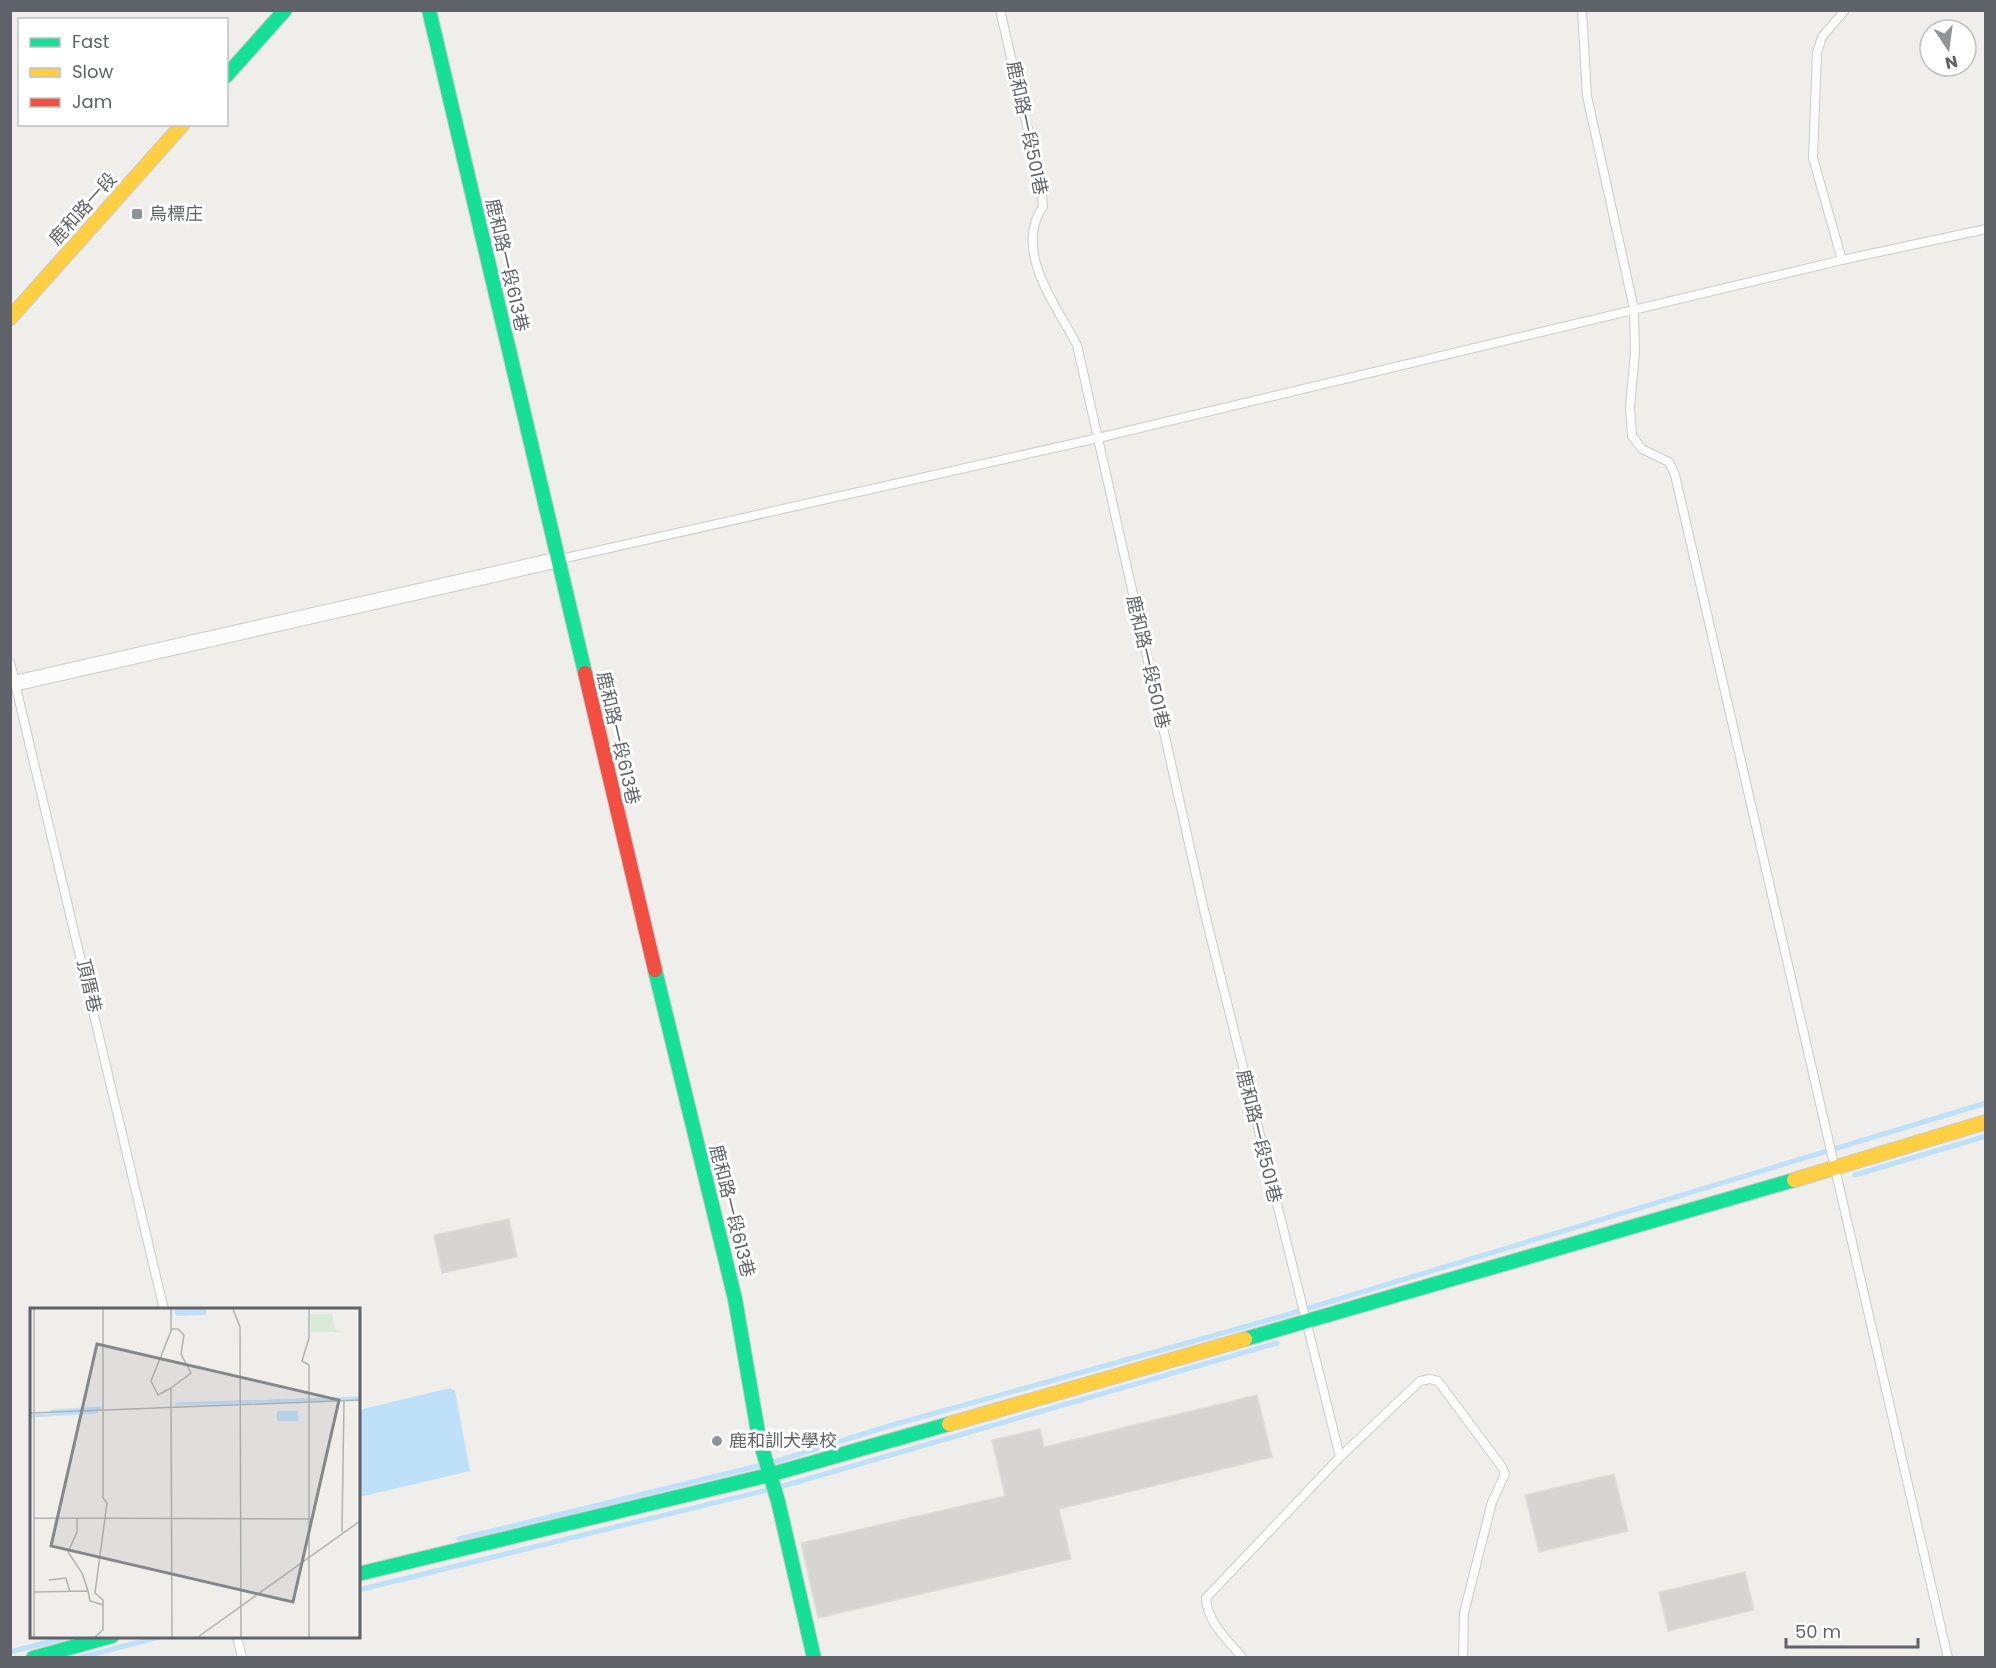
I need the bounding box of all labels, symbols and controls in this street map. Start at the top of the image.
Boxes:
legend [18,18,228,126]
north arrow [1918,18,1978,78]
text: Fast [72,29,109,54]
text: N [1943,50,1960,75]
text: Slow [72,59,114,84]
street label: 鹿和路一段501巷 [1001,59,1054,197]
text: Jam [72,89,112,114]
street label: 鹿和路一段 [43,167,122,250]
street label: 鹿和路一段613巷 [480,196,535,334]
place label: 烏標庄 [149,201,203,226]
marker: 烏標庄 [130,207,144,221]
street label: 鹿和路一段501巷 [1121,593,1176,731]
street label: 鹿和路一段613巷 [591,669,646,807]
street label: 頂厝巷 [71,957,108,1015]
street label: 鹿和路一段501巷 [1231,1067,1288,1205]
street label: 鹿和路一段613巷 [704,1142,761,1280]
inset map [30,1308,360,1638]
place label: 鹿和訓犬學校 [729,1428,837,1453]
marker: 鹿和訓犬學校 [710,1434,724,1448]
scale bar [1786,1611,1918,1649]
text: 50 m [1795,1619,1841,1644]

